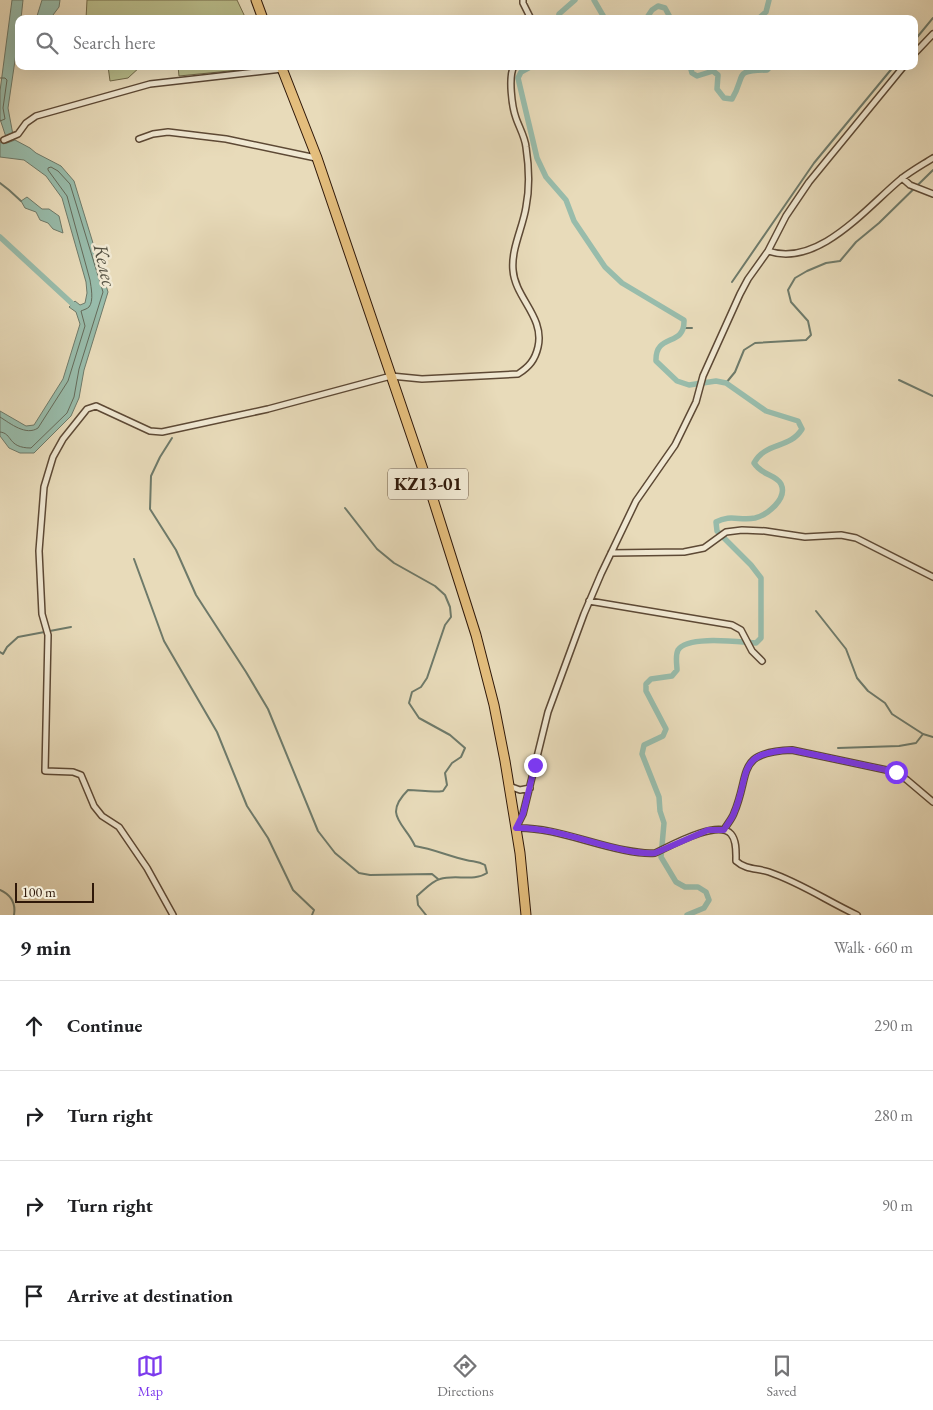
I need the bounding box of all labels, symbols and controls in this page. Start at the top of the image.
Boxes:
search box [15,15,918,70]
icon: search [33,29,61,57]
text: Search here [73,30,155,55]
water label: Келес [87,240,123,289]
road number: KZ13-01 [388,468,468,499]
route end [524,754,547,777]
route start [885,761,908,784]
scale bar [15,880,94,903]
text: 100 m [22,883,56,901]
text: 9 min [20,934,71,961]
text: Walk · 660 m [834,937,913,958]
icon: ahead [20,1012,48,1040]
text: Continue [67,1013,142,1038]
text: 290 m [874,1015,913,1036]
icon: right [20,1102,48,1130]
text: Turn right [67,1103,153,1128]
text: 280 m [874,1105,913,1126]
icon: right [20,1192,48,1220]
text: Turn right [67,1193,153,1218]
text: 90 m [882,1195,913,1216]
icon: arrive [20,1282,48,1310]
text: Arrive at destination [67,1283,233,1308]
tab: Map [136,1352,164,1400]
tab: Directions [437,1352,494,1400]
tab: Saved [767,1352,797,1400]

